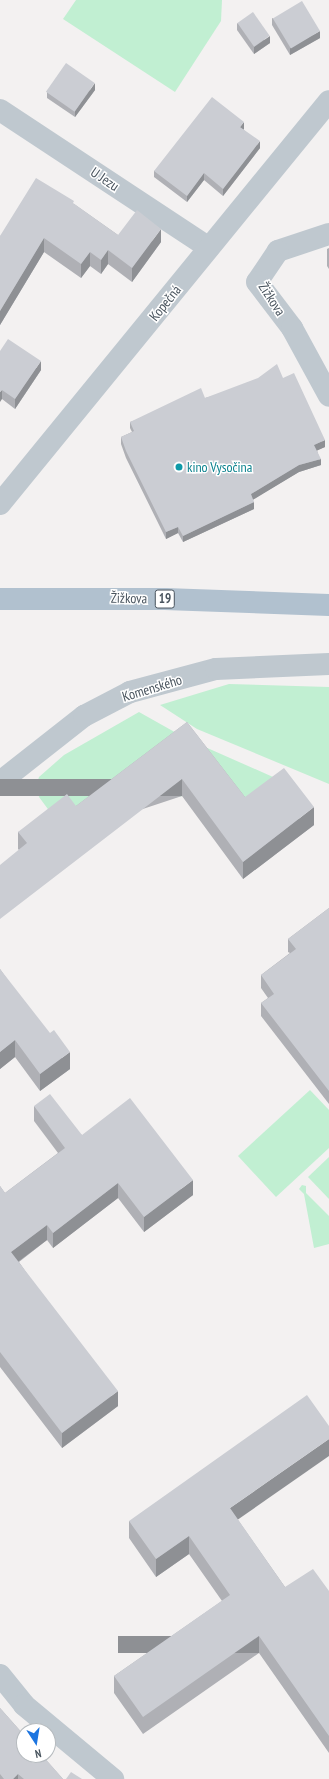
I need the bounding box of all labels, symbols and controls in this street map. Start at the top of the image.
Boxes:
street label: U Jezu [88,164,122,194]
street label: Žižkova [255,279,289,319]
street label: Kopečná [146,282,184,324]
place label: kino Vysočina [187,459,253,475]
marker: kino Vysočina [174,462,184,472]
road number: 19 [154,588,176,610]
street label: Žižkova [111,589,147,607]
street label: Komenského [120,671,184,705]
north arrow [16,1723,56,1763]
text: N [34,1746,43,1761]

